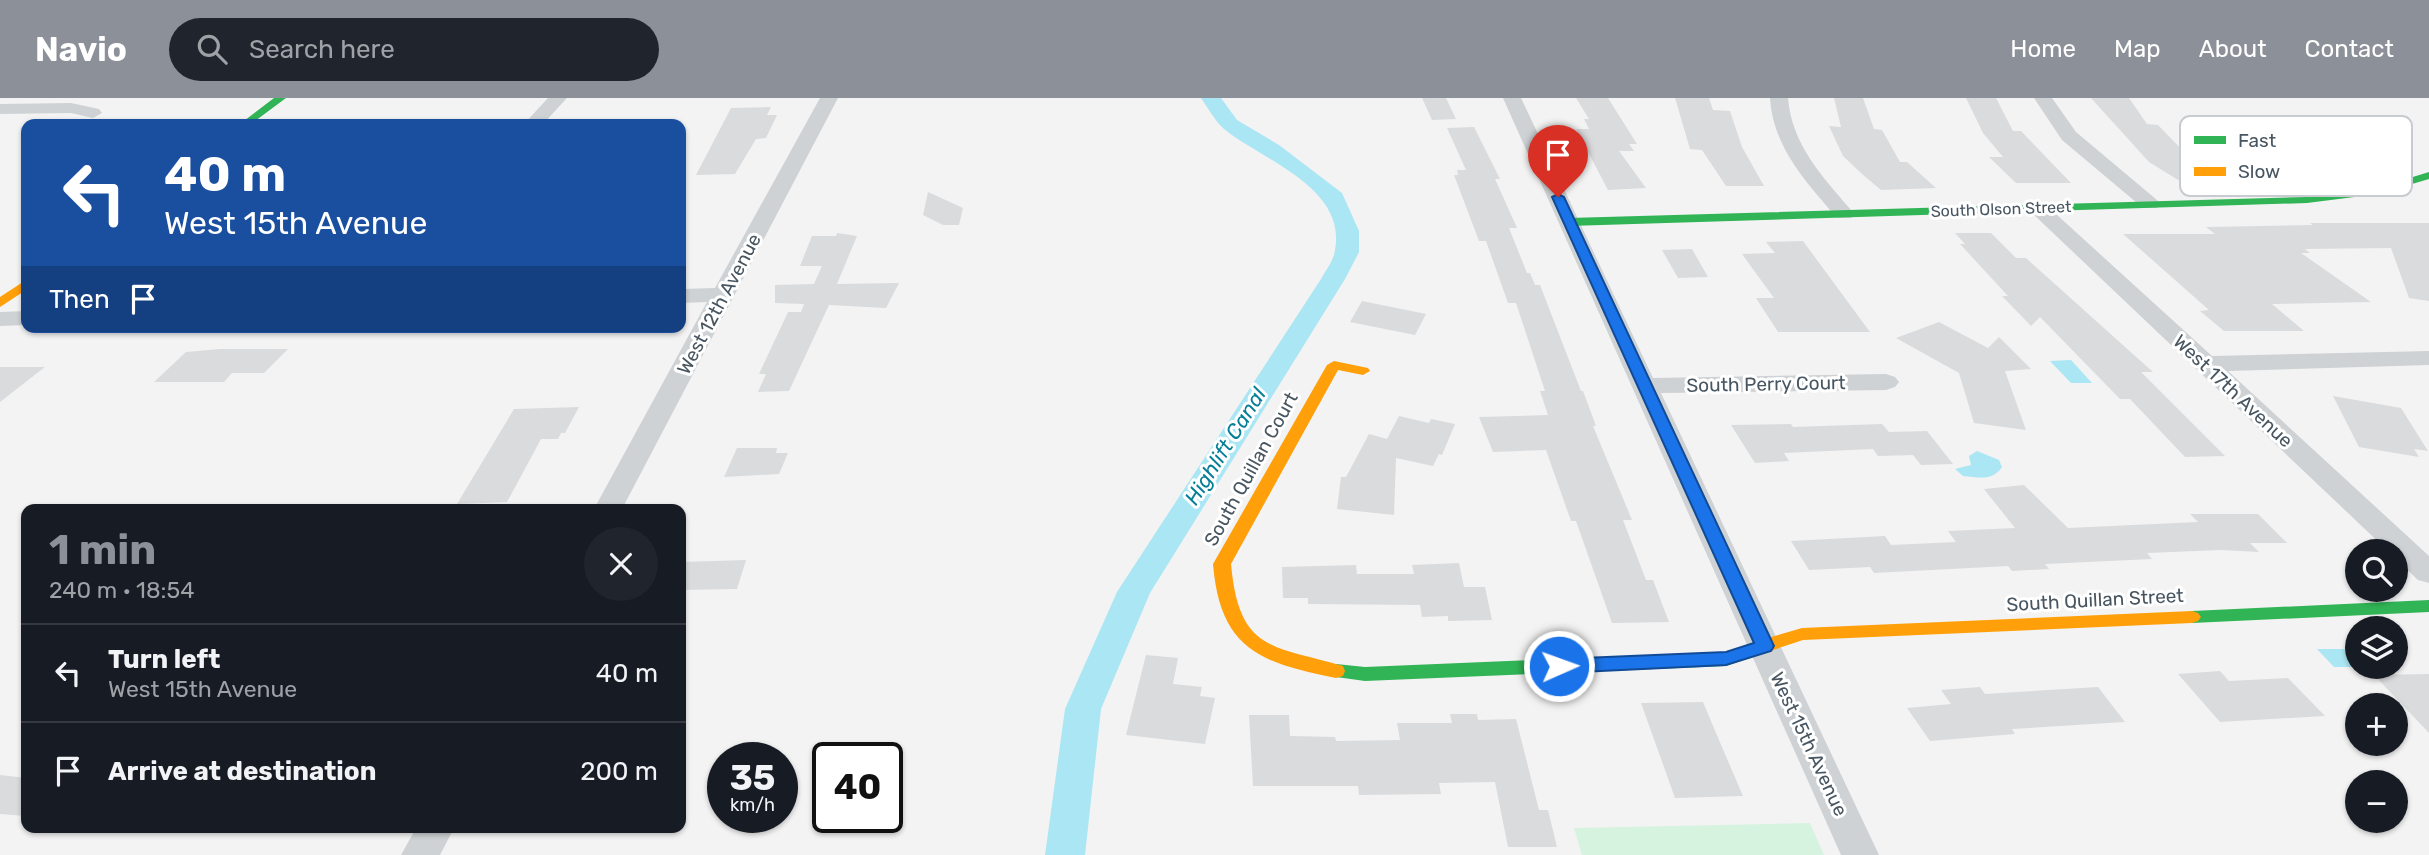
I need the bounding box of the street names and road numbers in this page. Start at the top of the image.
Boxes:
street label: South Olson Street [1930,197,2072,221]
street label: West 12th Avenue [672,230,766,378]
street label: West 17th Avenue [2169,330,2297,452]
street label: South Perry Court [1686,371,1846,397]
street label: South Quillan Court [1199,388,1303,550]
street label: South Quillan Street [2006,584,2185,616]
street label: West 15th Avenue [1766,668,1852,820]

